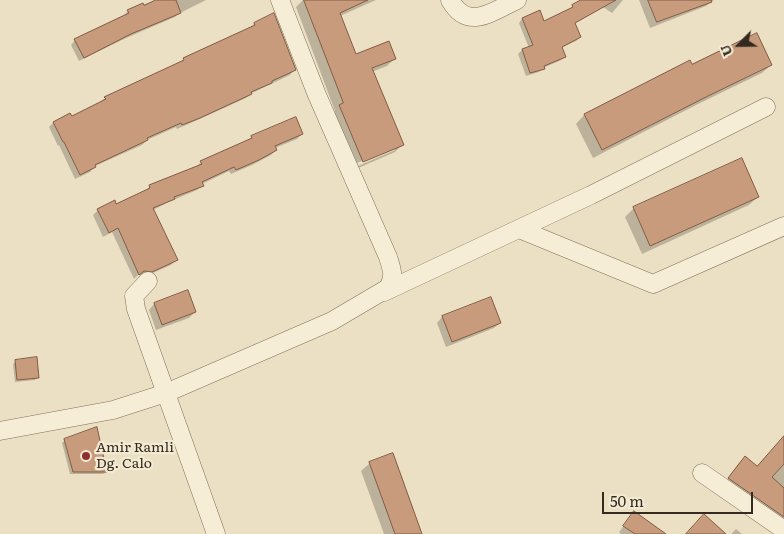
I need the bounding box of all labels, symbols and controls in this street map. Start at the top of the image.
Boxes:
north arrow [714,20,764,70]
text: U [714,42,737,60]
place label: Amir Ramli Dg. Calo [96,440,174,472]
marker: Amir Ramli Dg. Calo [80,450,92,462]
scale bar [604,482,755,514]
text: 50 m [610,489,644,512]

